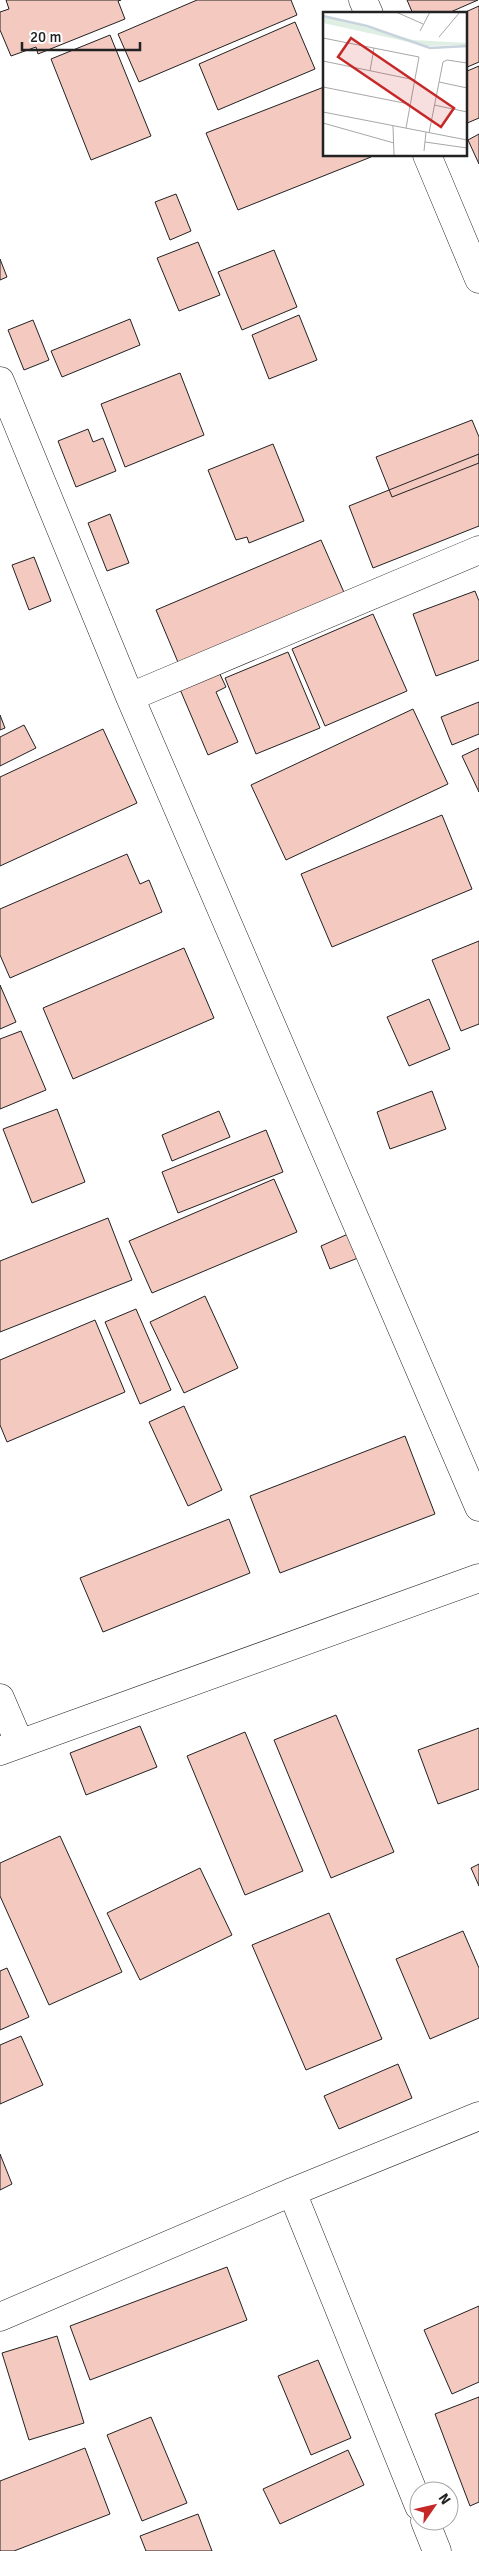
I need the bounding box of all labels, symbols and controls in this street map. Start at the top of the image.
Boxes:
inset map [323,12,466,156]
scale bar [22,20,140,52]
text: 20 m [30,28,61,46]
north arrow [409,2481,459,2531]
text: N [435,2490,454,2508]

